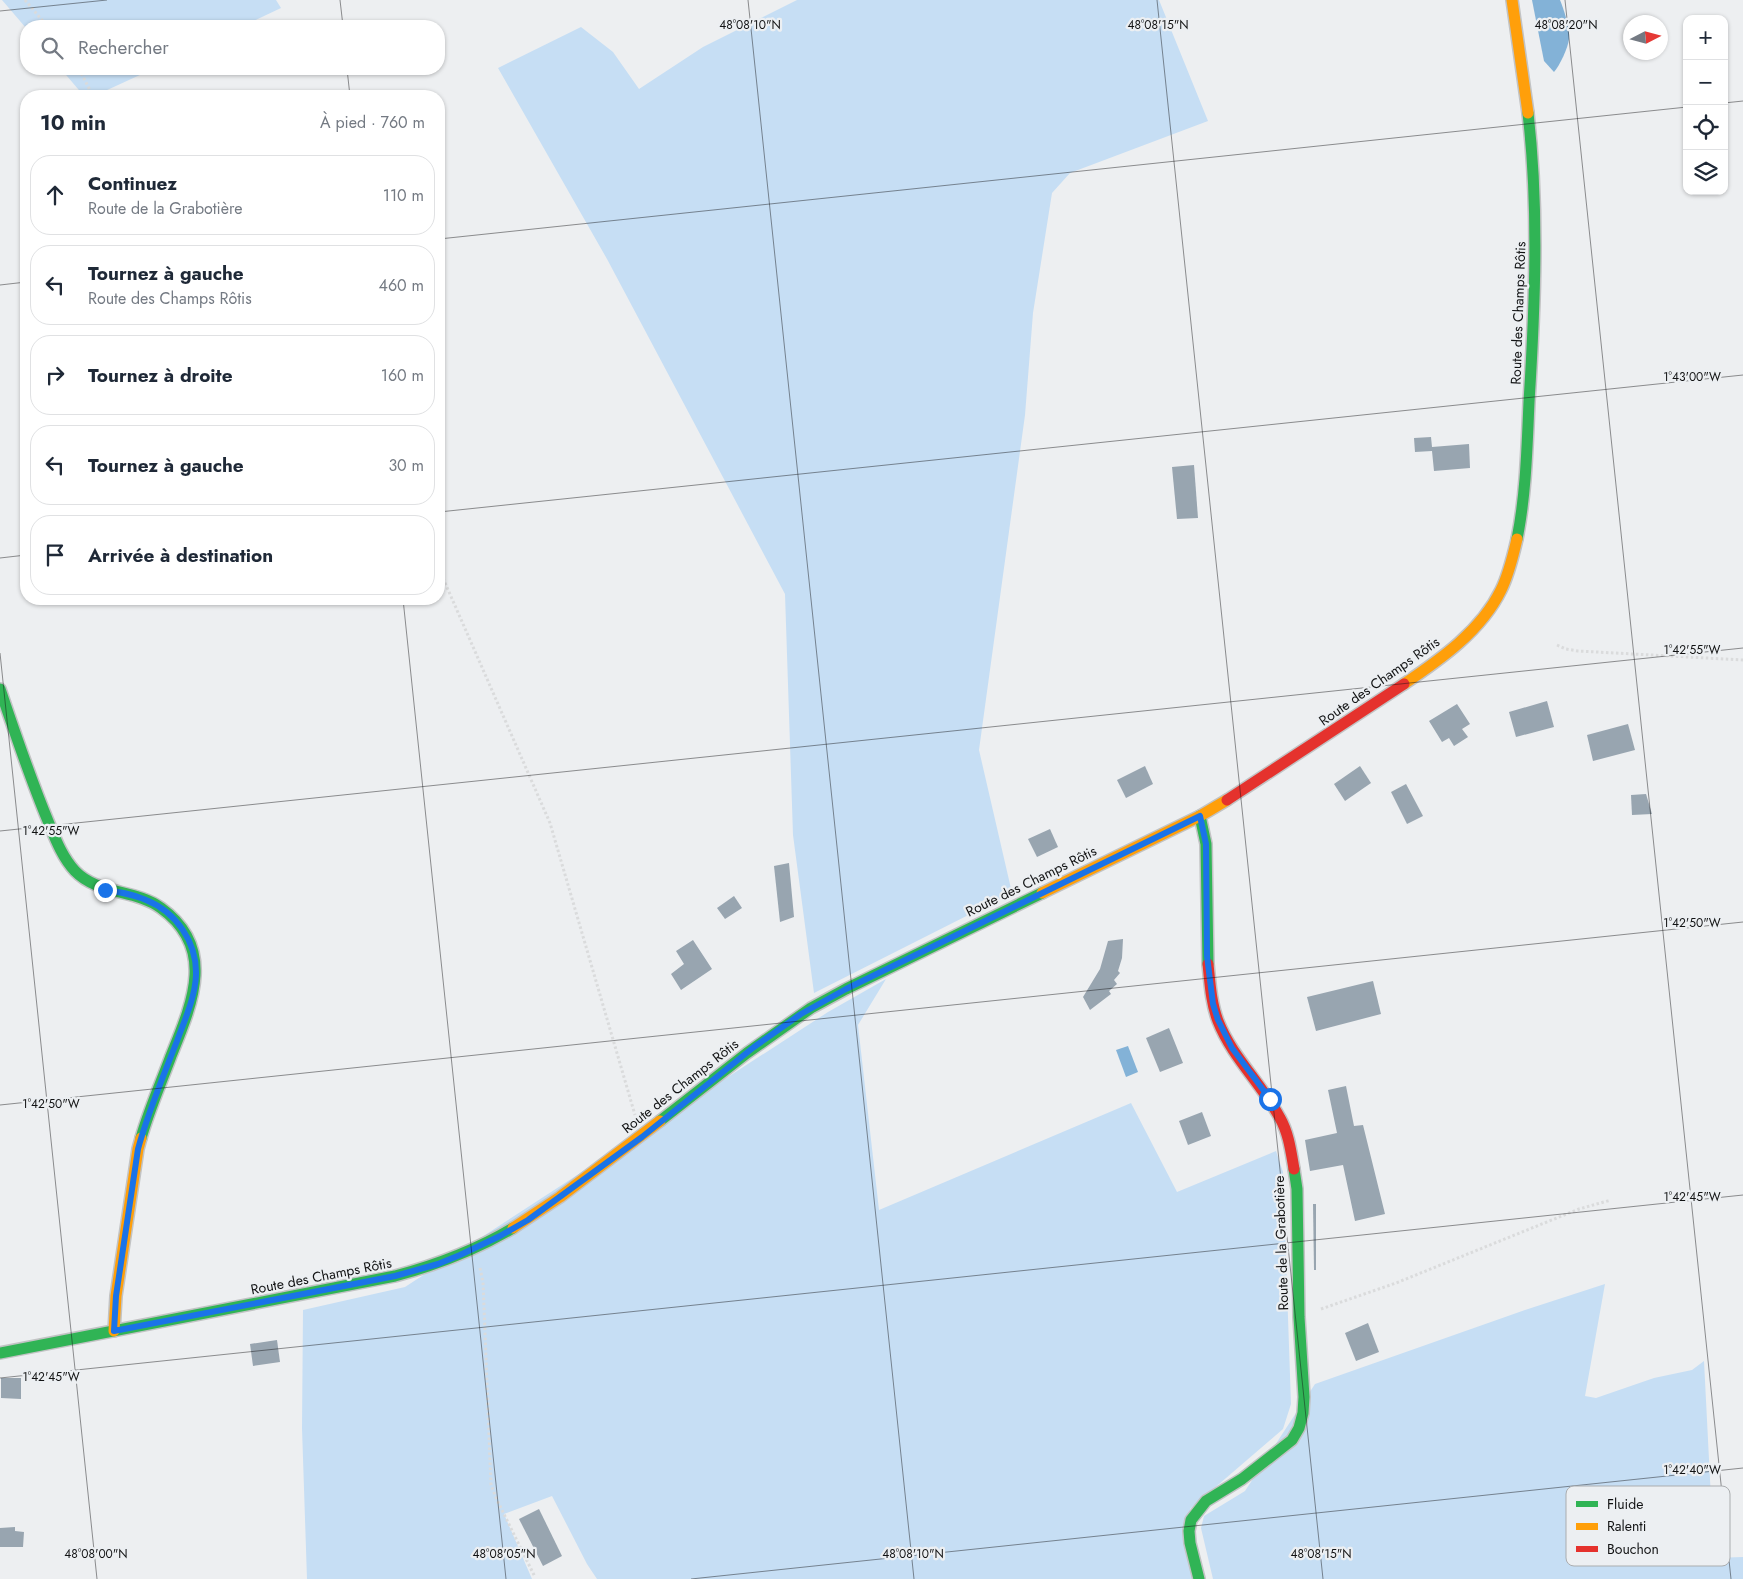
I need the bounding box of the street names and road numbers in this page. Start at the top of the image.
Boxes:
street label: Route des Champs Rôtis [1506,241,1531,385]
street label: Route des Champs Rôtis [1315,632,1444,730]
street label: Route des Champs Rôtis [962,840,1100,921]
street label: Route des Champs Rôtis [617,1034,743,1138]
street label: Route de la Grabotière [1269,1175,1293,1311]
street label: Route des Champs Rôtis [249,1252,394,1299]

